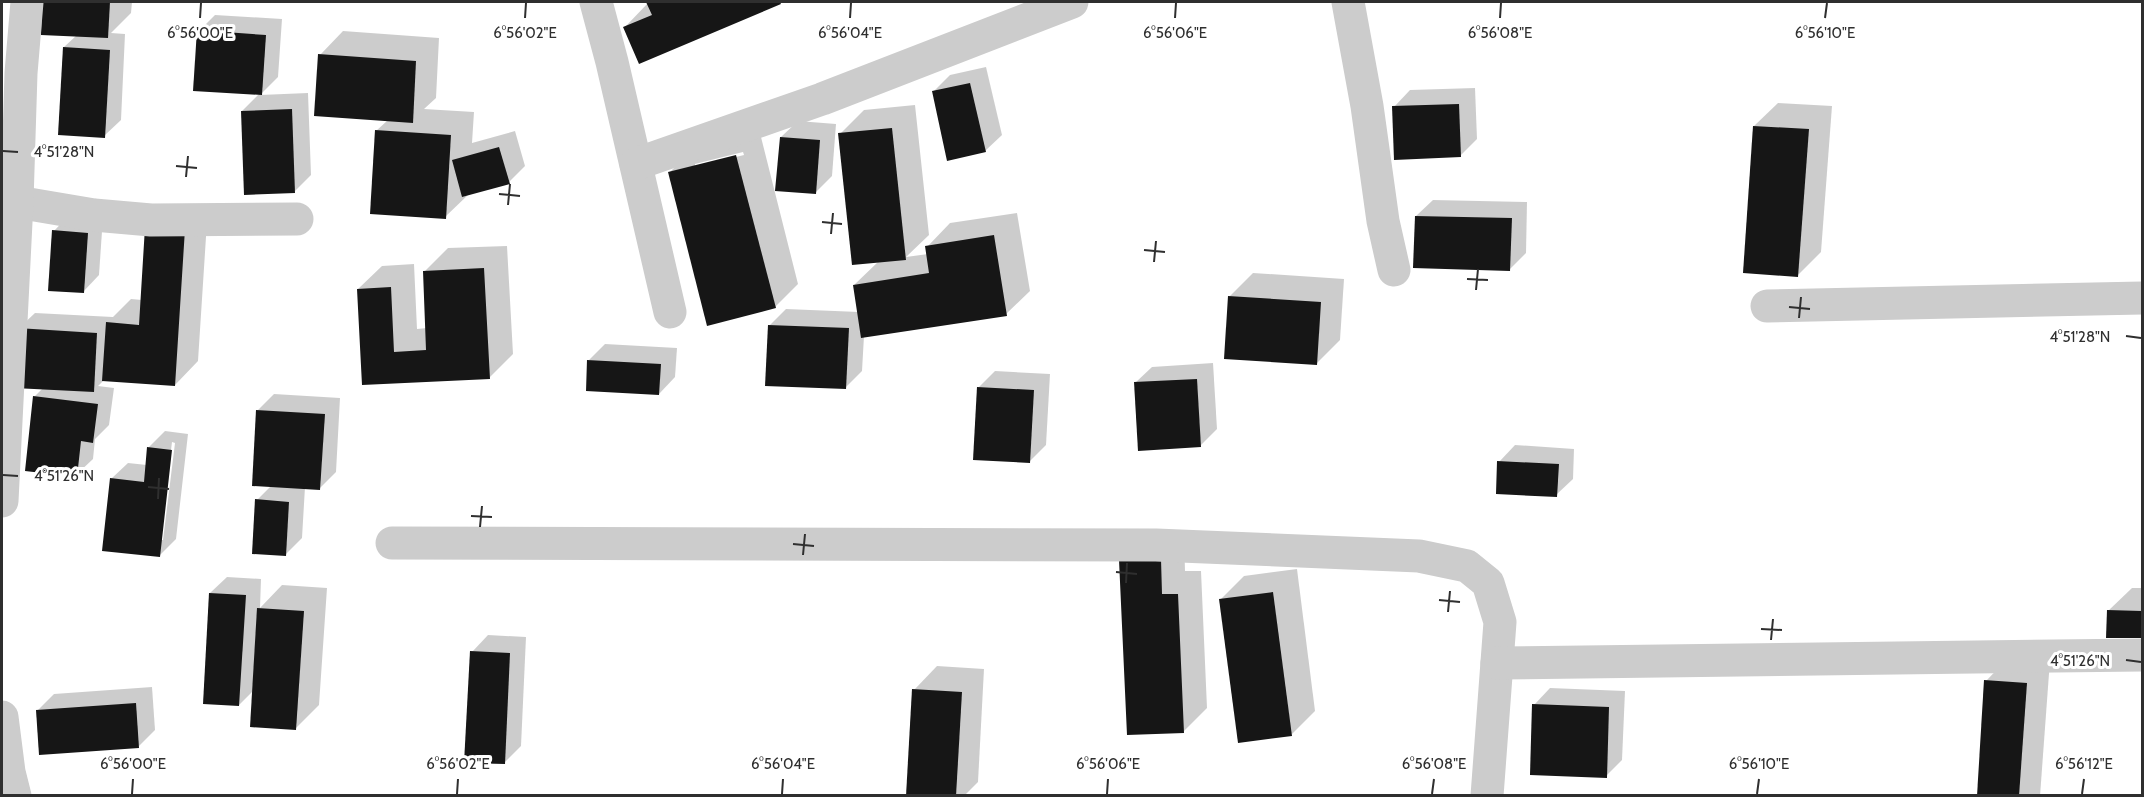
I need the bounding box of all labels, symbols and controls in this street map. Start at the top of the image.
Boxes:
text: 6°56'00"E [167,24,233,42]
text: 6°56'02"E [493,24,557,42]
text: 6°56'04"E [818,24,882,42]
text: 6°56'06"E [1143,24,1207,42]
text: 6°56'08"E [1468,24,1532,42]
text: 6°56'10"E [1795,24,1855,42]
text: 4°51'28"N [34,143,94,161]
text: 4°51'28"N [2050,328,2110,346]
text: 4°51'26"N [34,467,94,485]
text: 4°51'26"N [2050,652,2110,670]
text: 6°56'00"E [100,755,166,773]
text: 6°56'02"E [426,755,490,773]
text: 6°56'04"E [751,755,815,773]
text: 6°56'06"E [1076,755,1140,773]
text: 6°56'08"E [1402,755,1466,773]
text: 6°56'10"E [1729,755,1789,773]
text: 6°56'12"E [2055,755,2113,773]

